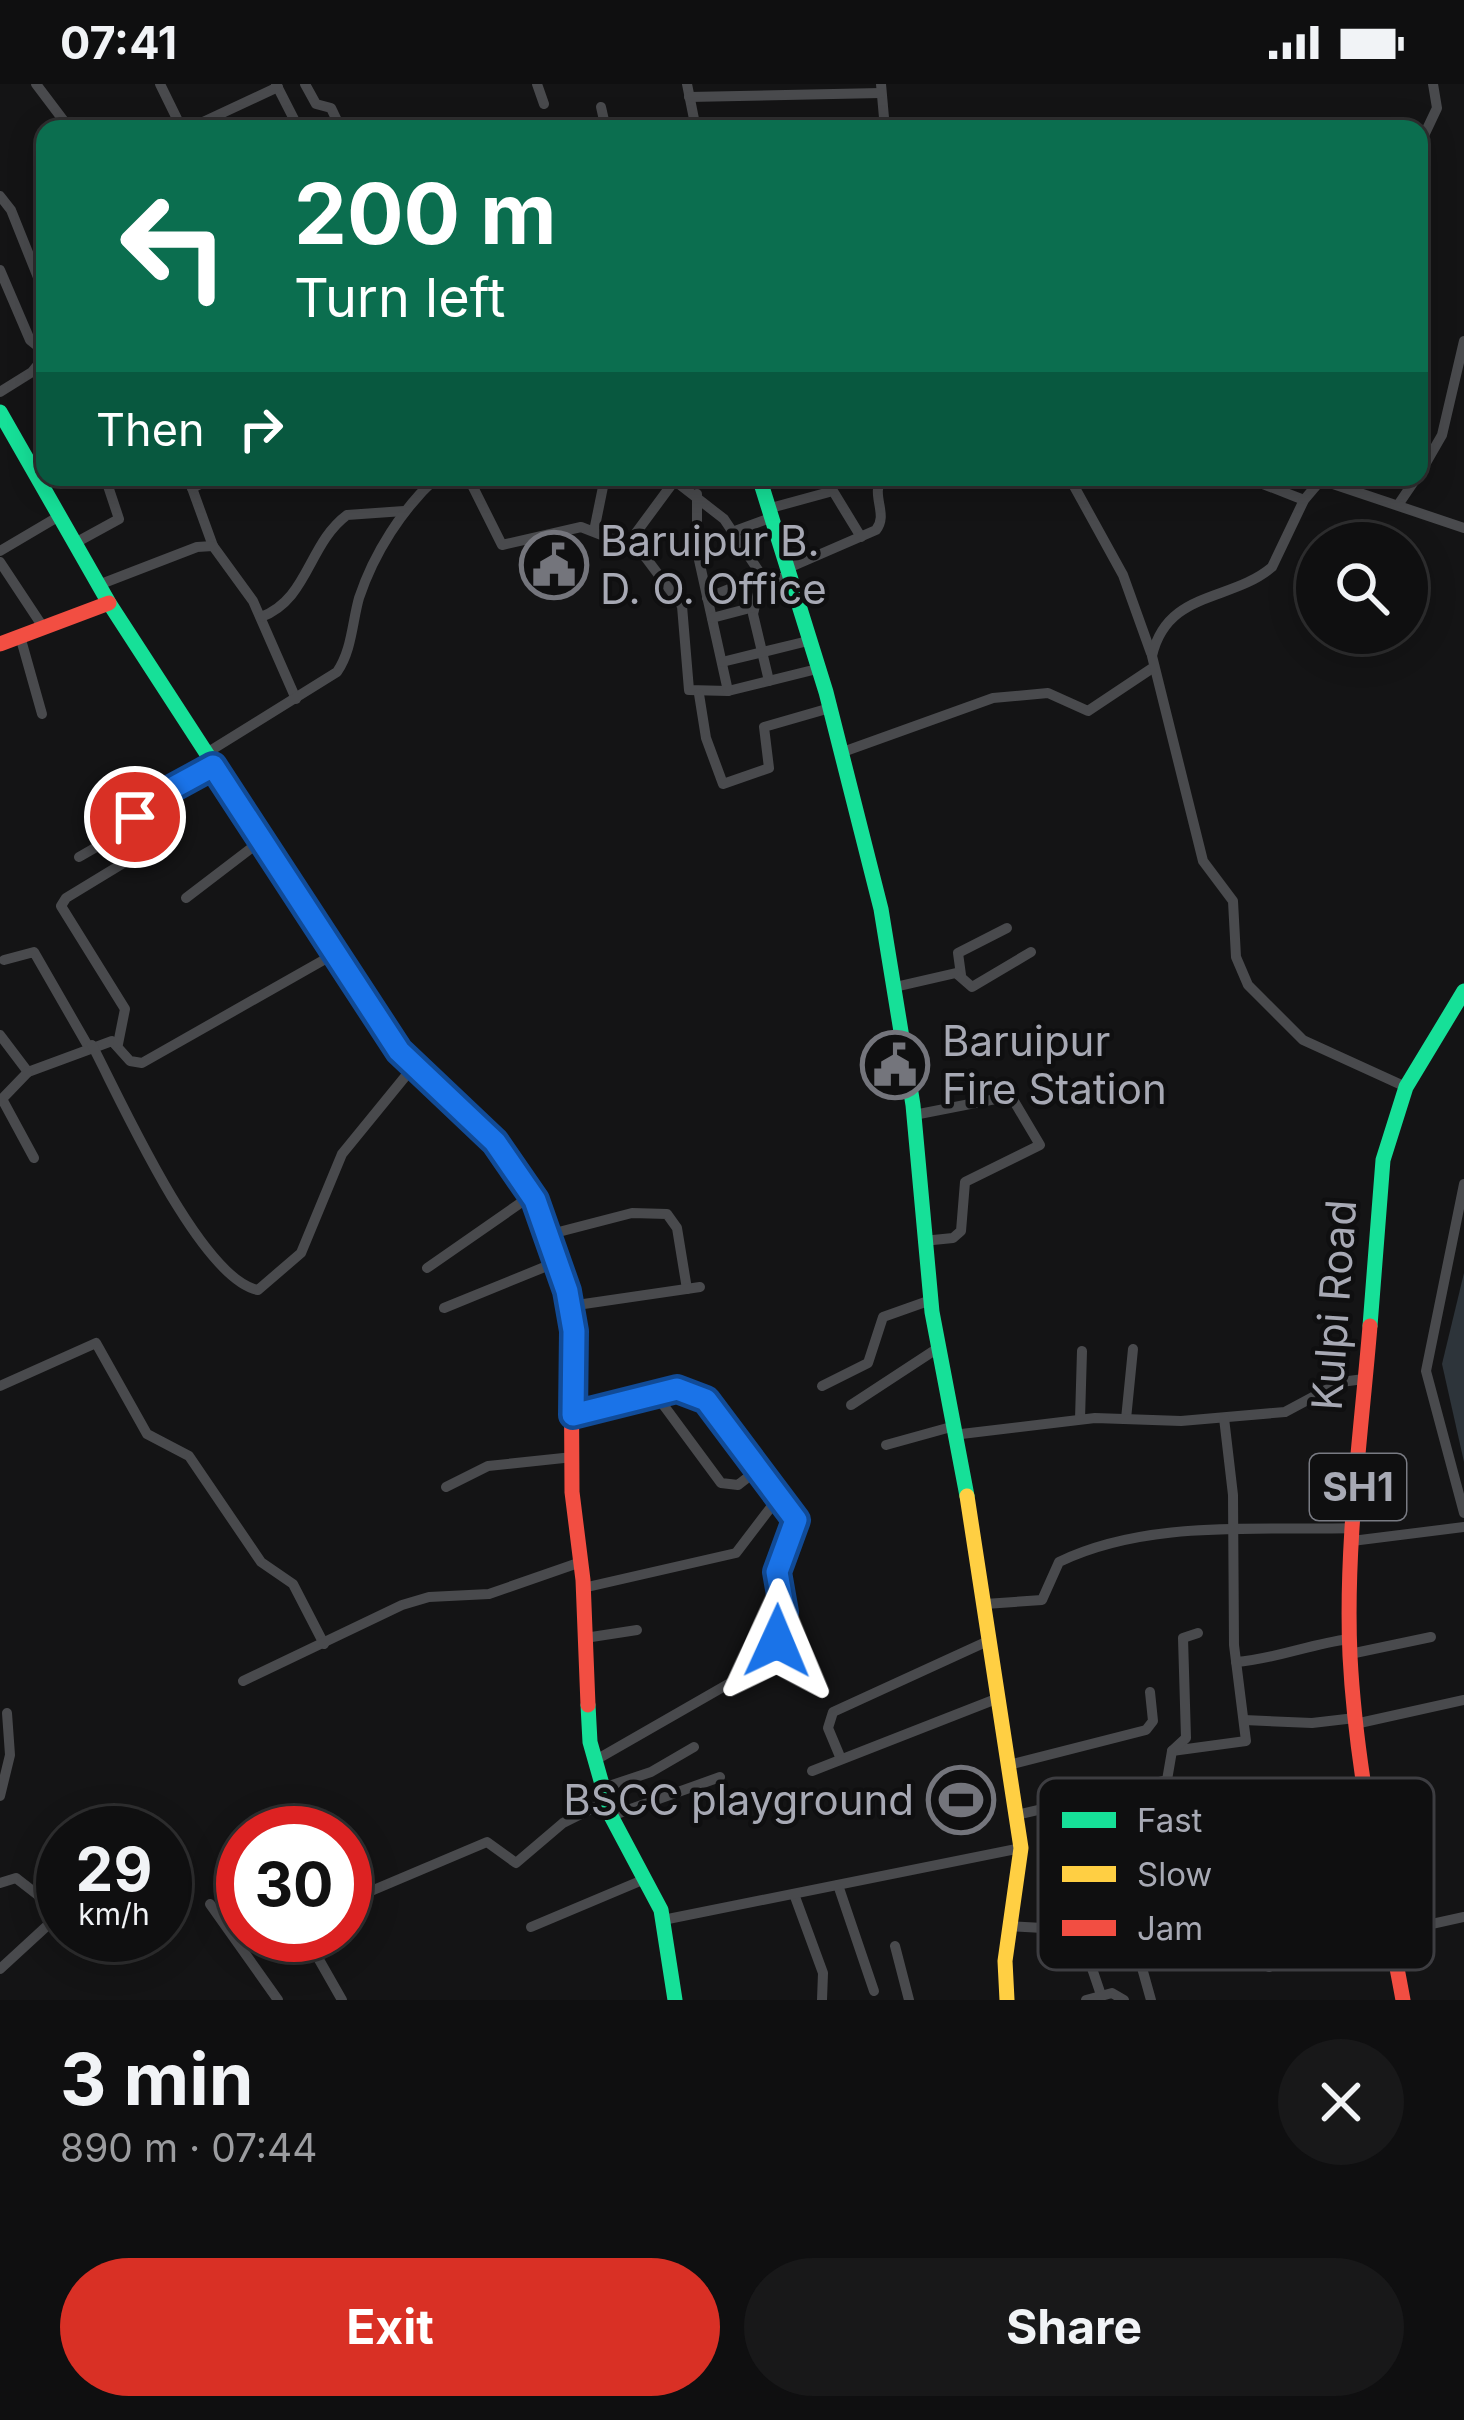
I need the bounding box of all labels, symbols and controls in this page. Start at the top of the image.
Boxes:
text: 07:41 [60,15,177,70]
text: 200 m [294,163,557,264]
icon: left [96,168,252,324]
text: Turn left [294,265,505,330]
icon: right [228,396,294,462]
text: Then [96,402,204,457]
place label: Baruipur B. D. O. Office [600,515,827,614]
map controls [1296,522,1428,654]
button: search [1296,522,1428,654]
public building icon: Baruipur B. D. O. Office [519,530,589,600]
pin [84,766,186,868]
icon: arrive [102,784,168,850]
place label: Baruipur Fire Station [942,1015,1167,1114]
public building icon: Baruipur Fire Station [860,1030,930,1100]
street label: Kulpi Road [1301,1198,1366,1412]
road number: SH1 [1310,1454,1406,1520]
position arrow [714,1578,840,1704]
sports icon: BSCC playground [926,1765,996,1835]
place label: BSCC playground [563,1774,914,1825]
legend [1038,1778,1434,1970]
text: Fast [1137,1800,1203,1840]
speed limit sign: 30 [216,1806,372,1962]
text: 29 [76,1833,152,1905]
text: Slow [1137,1854,1212,1894]
text: km/h [78,1896,150,1932]
text: Jam [1137,1908,1203,1948]
text: 3 min [60,2035,254,2122]
button: close [1278,2039,1404,2165]
text: 890 m · 07:44 [60,2124,317,2171]
button: Exit [60,2258,720,2396]
button: Share [744,2258,1404,2396]

